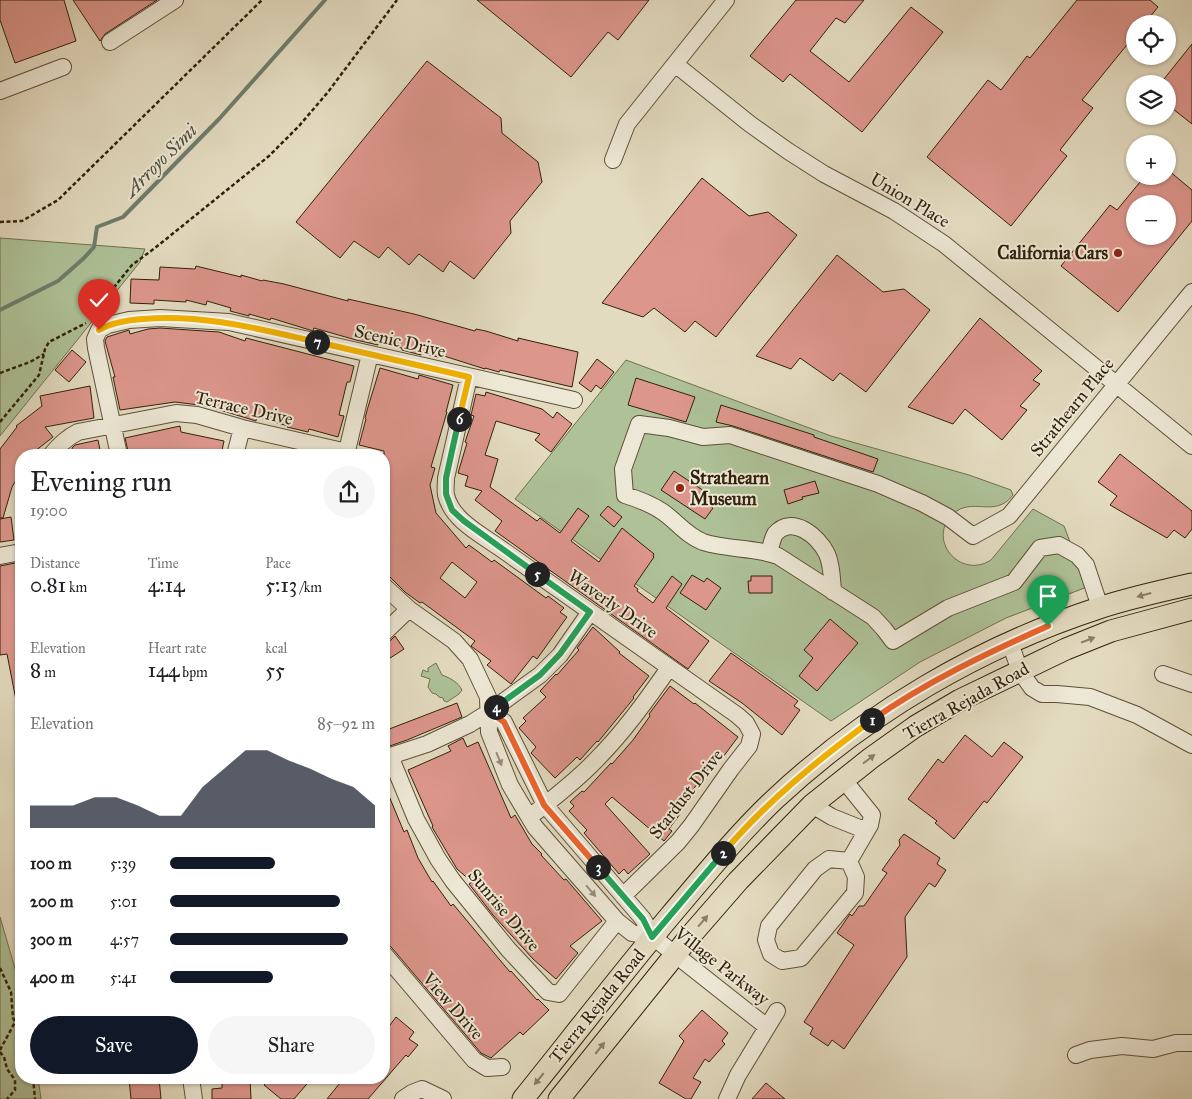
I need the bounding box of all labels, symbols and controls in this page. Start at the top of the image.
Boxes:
map controls [1126,15,1176,245]
button: locate [1126,15,1176,65]
button: layers [1126,75,1176,125]
water label: Arroyo Simi [118,119,202,203]
button: + [1126,135,1176,185]
street label: Union Place [866,168,954,232]
button: − [1126,195,1176,245]
place label: California Cars [997,242,1108,264]
marker: California Cars [1112,247,1124,259]
pin [78,279,120,330]
icon: check [85,286,113,314]
street label: Scenic Drive [352,320,448,362]
pin: 7 [304,330,330,354]
text: 7 [314,334,321,351]
street label: Strathearn Place [1025,353,1119,461]
street label: Terrace Drive [193,386,295,430]
pin: 6 [446,406,472,432]
text: 6 [456,411,463,428]
text: Evening run [30,464,172,499]
button: share [323,466,375,518]
place label: Strathearn Museum [690,467,769,510]
marker: Strathearn Museum [674,482,686,494]
text: 19:00 [30,501,67,520]
text: Distance [30,555,80,572]
text: Time [148,555,179,572]
text: Pace [265,555,291,572]
pin: 5 [524,562,550,586]
street label: Waverly Drive [564,565,662,643]
text: 5 [534,566,541,583]
text: 0.81 [30,572,66,598]
text: 4:14 [148,572,185,598]
text: 5:13 [265,572,297,598]
pin [1027,575,1069,626]
text: km [66,579,87,596]
text: /km [297,579,322,596]
icon: arrive [1034,582,1062,610]
one-way arrow [1137,591,1152,599]
one-way arrow [1080,636,1095,643]
text: Elevation [30,640,86,657]
text: Heart rate [148,640,207,657]
text: kcal [265,640,287,657]
text: 8 [30,657,41,683]
text: 144 [148,657,179,683]
text: 55 [265,657,285,683]
street label: Tierra Rejada Road [899,657,1033,745]
text: m [41,664,56,681]
text: bpm [179,664,208,681]
pin: 4 [484,694,508,720]
text: 4 [493,699,500,716]
pin: 1 [860,708,884,732]
text: 1 [870,712,875,729]
text: Elevation [30,714,94,733]
text: 85–92 m [317,714,375,733]
street label: Stardust Drive [644,745,728,843]
one-way arrow [496,751,504,766]
one-way arrow [862,754,875,765]
pin: 2 [710,840,736,866]
text: 2 [720,845,727,862]
text: 100 m [30,854,72,873]
text: 5:39 [110,854,136,873]
pin: 3 [586,854,610,880]
text: 3 [596,859,601,876]
street label: Sunrise Drive [463,864,545,956]
one-way arrow [585,885,596,897]
text: 200 m [30,892,73,911]
text: 5:01 [110,892,137,911]
one-way arrow [697,915,708,928]
street label: Village Parkway [669,921,774,1011]
text: 300 m [30,930,72,949]
text: 4:57 [110,930,139,949]
street label: Tierra Rejada Road [544,944,650,1068]
street label: View Drive [417,967,488,1044]
text: 400 m [30,968,74,987]
text: 5:41 [110,968,137,987]
button: Save [30,1016,198,1074]
button: Share [208,1016,375,1074]
one-way arrow [595,1041,606,1054]
one-way arrow [533,1072,544,1085]

